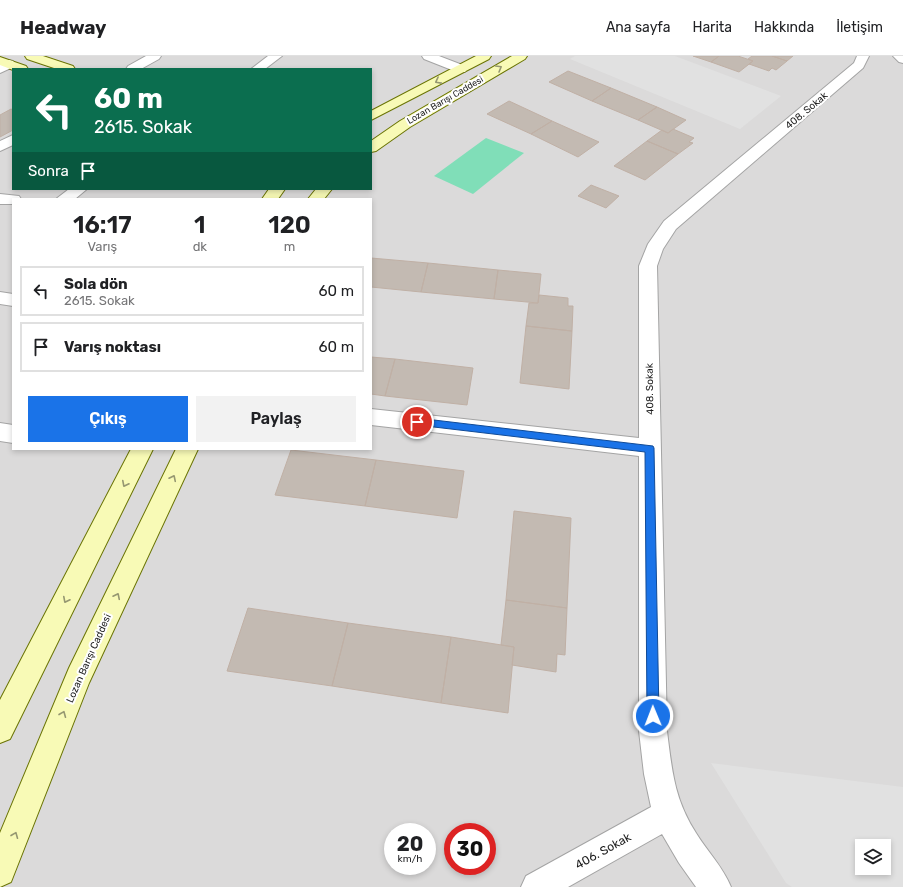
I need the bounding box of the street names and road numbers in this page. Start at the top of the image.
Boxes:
street label: Lozan Barışı Caddesi [405,74,485,126]
street label: 408. Sokak [783,89,831,132]
street label: 408. Sokak [644,362,656,415]
street label: Lozan Barışı Caddesi [64,612,114,705]
street label: 406. Sokak [573,830,634,872]

